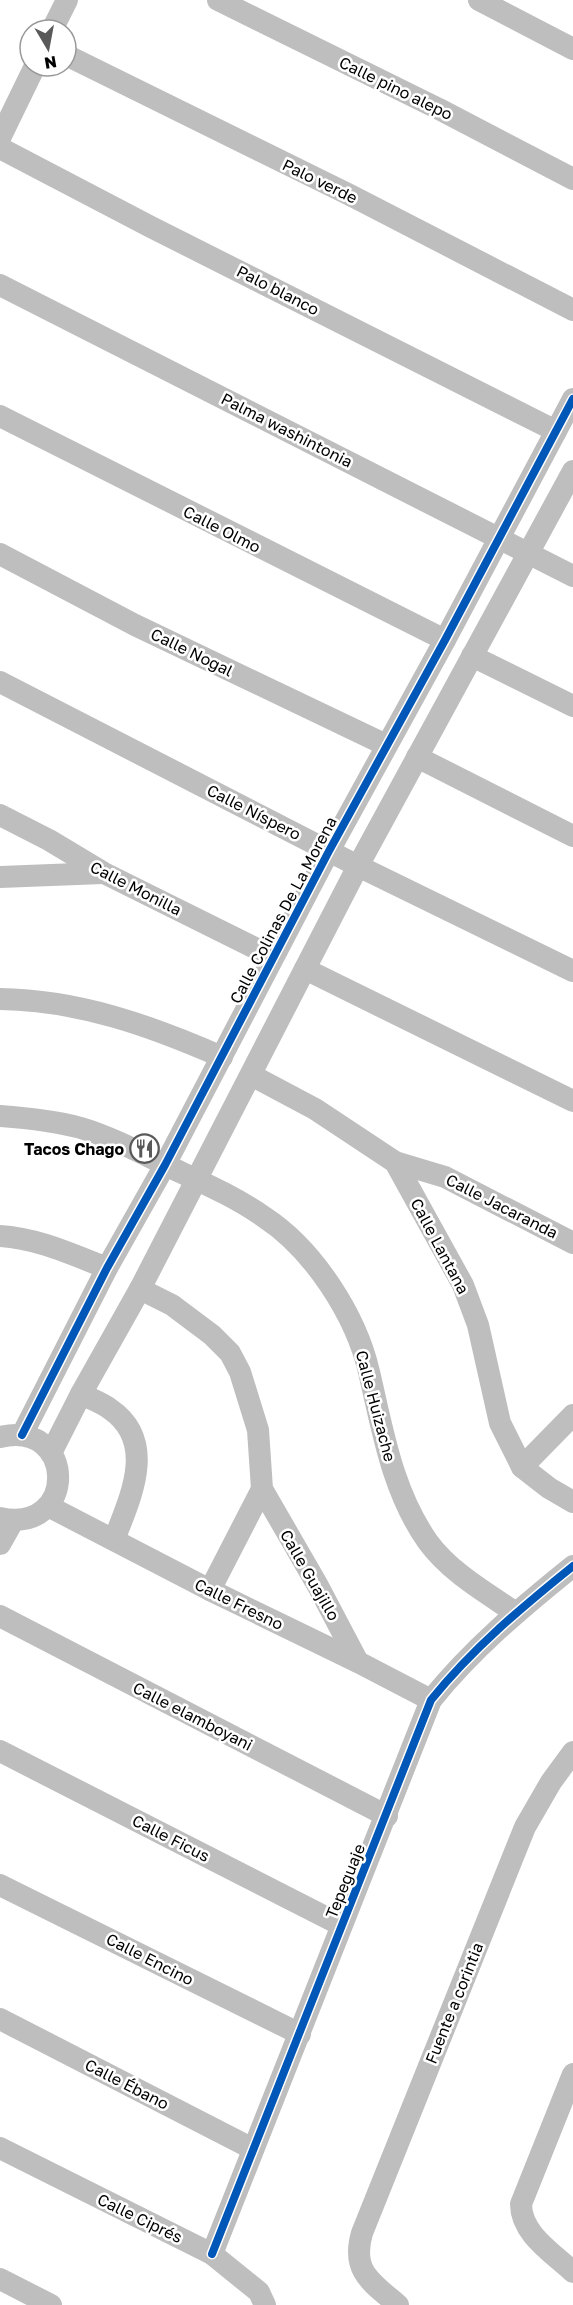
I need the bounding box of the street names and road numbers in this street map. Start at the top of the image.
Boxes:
street label: Calle pino alepo [336,52,456,124]
street label: Palo verde [279,154,361,208]
street label: Palo blanco [233,261,323,319]
street label: Palma washintonia [218,388,356,472]
street label: Calle Olmo [180,501,264,557]
street label: Calle Nogal [148,623,236,681]
street label: Calle Níspero [204,780,304,844]
street label: Calle Colinas De La Morena [225,813,341,1007]
street label: Calle Monilla [87,856,185,920]
street label: Calle Jacaranda [443,1169,561,1243]
street label: Calle Lantana [406,1195,474,1297]
street label: Calle Huizache [352,1348,400,1464]
street label: Calle Guajillo [276,1526,344,1624]
street label: Calle Fresno [191,1574,287,1634]
street label: Calle elamboyani [130,1677,256,1755]
street label: Calle Ficus [129,1810,213,1866]
street label: Tepeguaje [321,1841,369,1921]
street label: Calle Encino [103,1928,197,1990]
street label: Fuente a corintia [421,1939,487,2067]
street label: Calle Ébano [82,2054,172,2114]
street label: Calle Ciprés [94,2189,186,2247]

